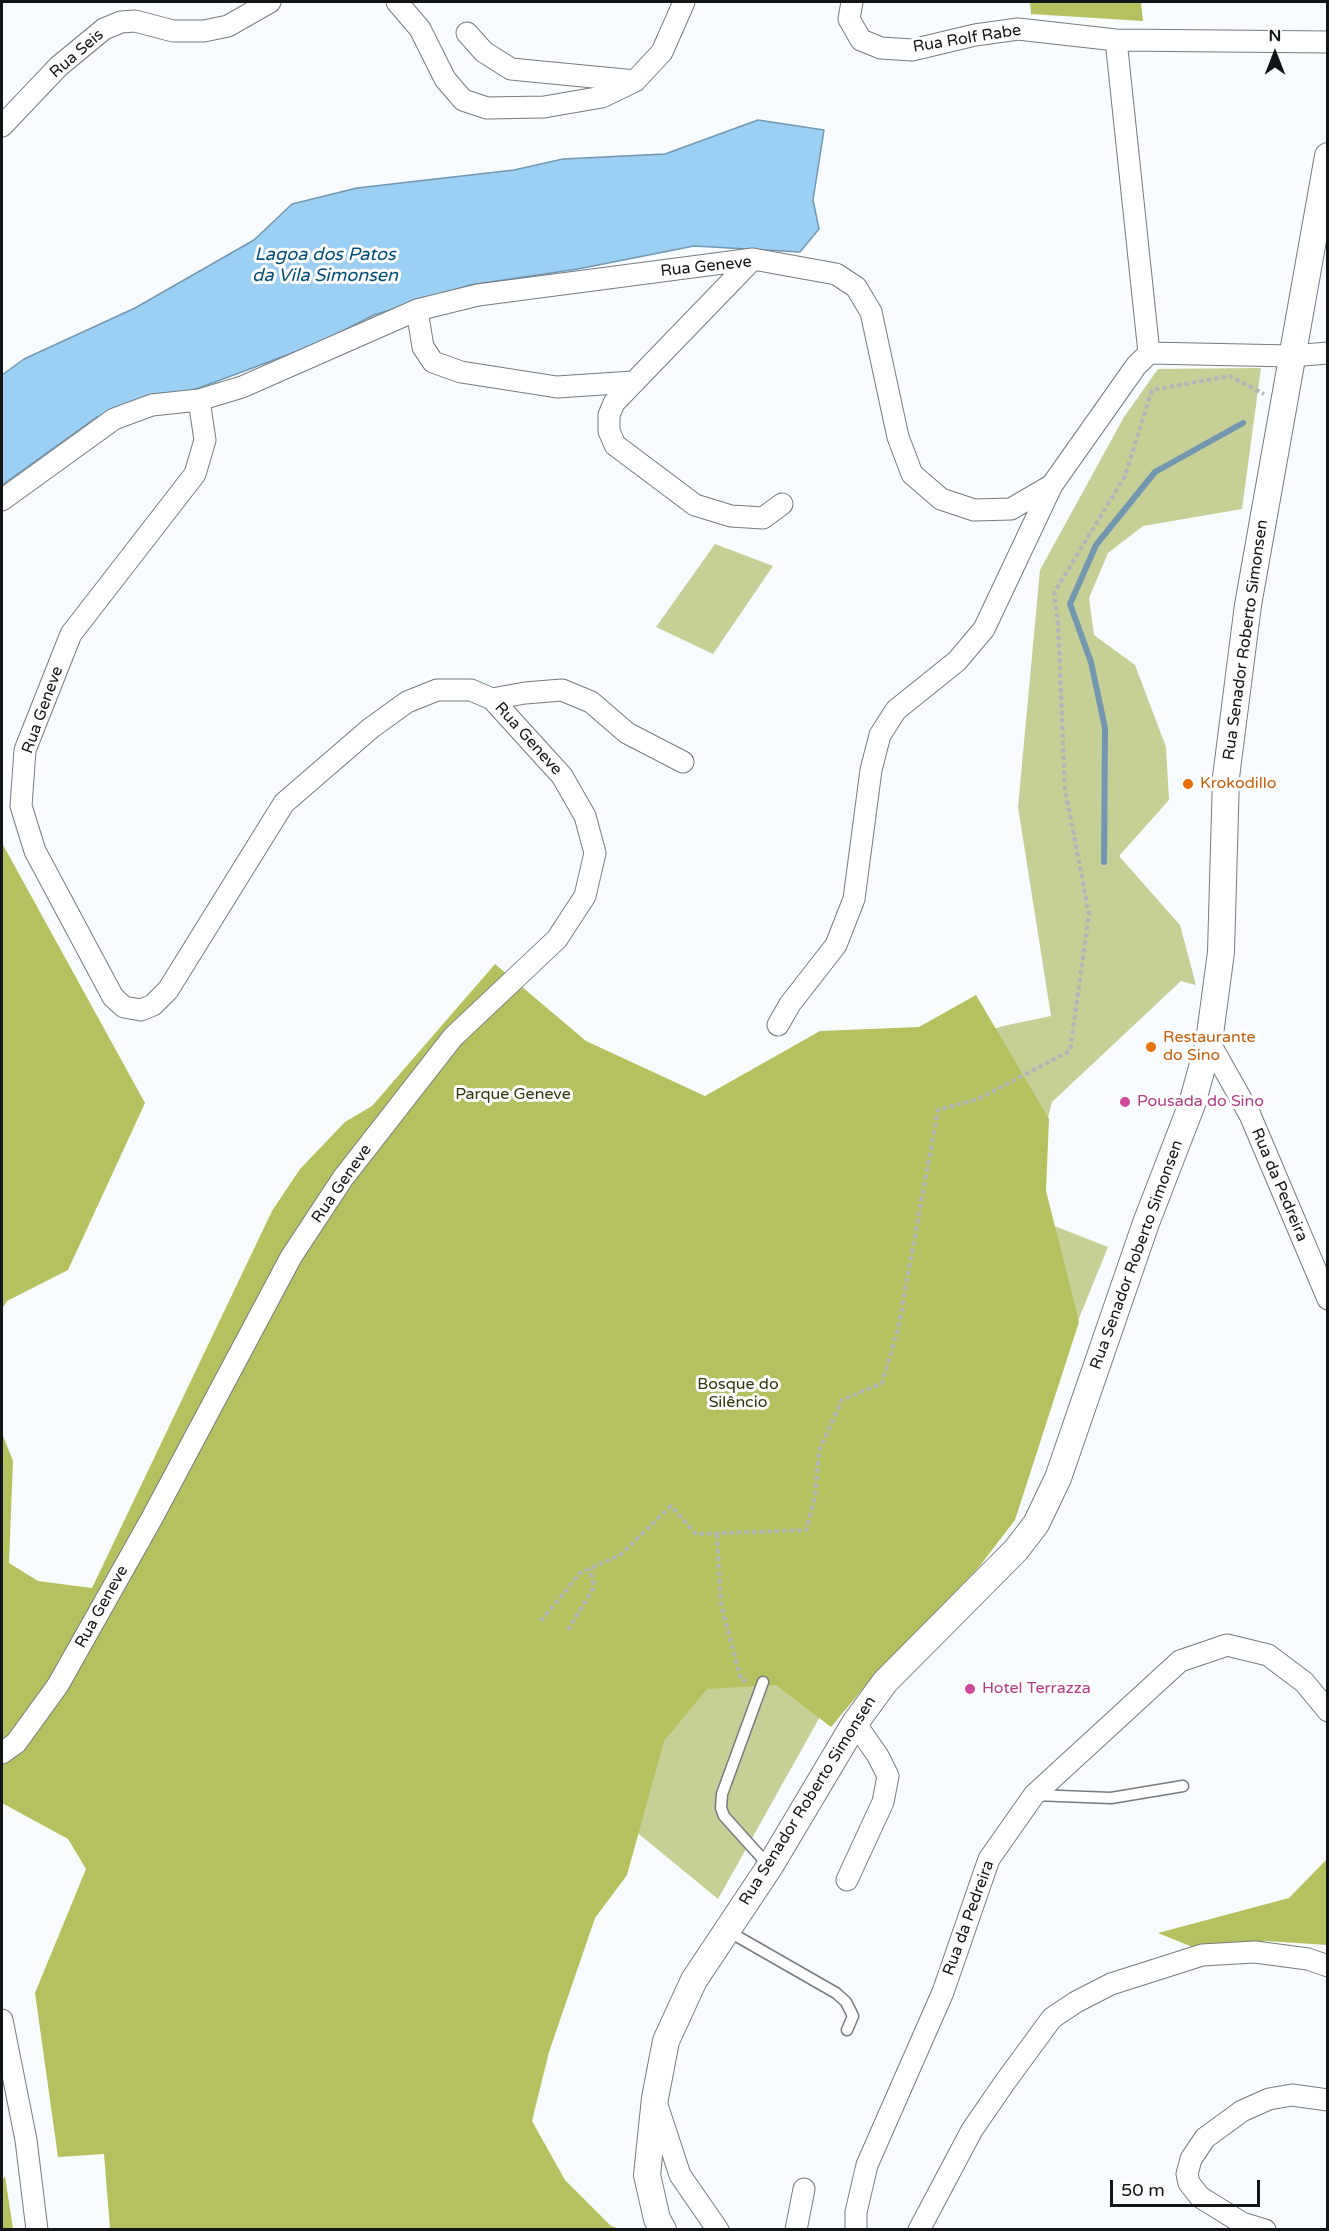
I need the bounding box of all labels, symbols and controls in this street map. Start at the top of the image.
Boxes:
street label: Rua Rolf Rabe [912,21,1022,57]
north arrow [1245,24,1305,84]
street label: Rua Seis [46,25,108,83]
text: N [1269,26,1281,46]
water label: Lagoa dos Patos da Vila Simonsen [252,244,398,286]
street label: Rua Geneve [659,253,753,281]
street label: Rua Senador Roberto Simonsen [1220,519,1272,761]
street label: Rua Geneve [18,664,68,756]
street label: Rua Geneve [490,699,566,779]
place label: Krokodillo [1200,774,1276,794]
marker: Krokodillo [1181,777,1195,791]
place label: Restaurante do Sino [1163,1028,1256,1066]
marker: Restaurante do Sino [1144,1040,1158,1054]
park label: Parque Geneve [455,1085,571,1105]
place label: Pousada do Sino [1137,1092,1264,1112]
marker: Pousada do Sino [1118,1095,1132,1109]
street label: Rua da Pedreira [1246,1125,1312,1245]
street label: Rua Senador Roberto Simonsen [1086,1138,1188,1372]
street label: Rua Geneve [308,1141,376,1227]
park label: Bosque do Silêncio [697,1375,779,1413]
street label: Rua Geneve [71,1562,133,1652]
place label: Hotel Terrazza [982,1679,1091,1699]
marker: Hotel Terrazza [963,1682,977,1696]
street label: Rua Senador Roberto Simonsen [736,1693,880,1909]
street label: Rua da Pedreira [939,1858,999,1978]
scale bar [1113,2168,1263,2206]
text: 50 m [1121,2179,1165,2201]

